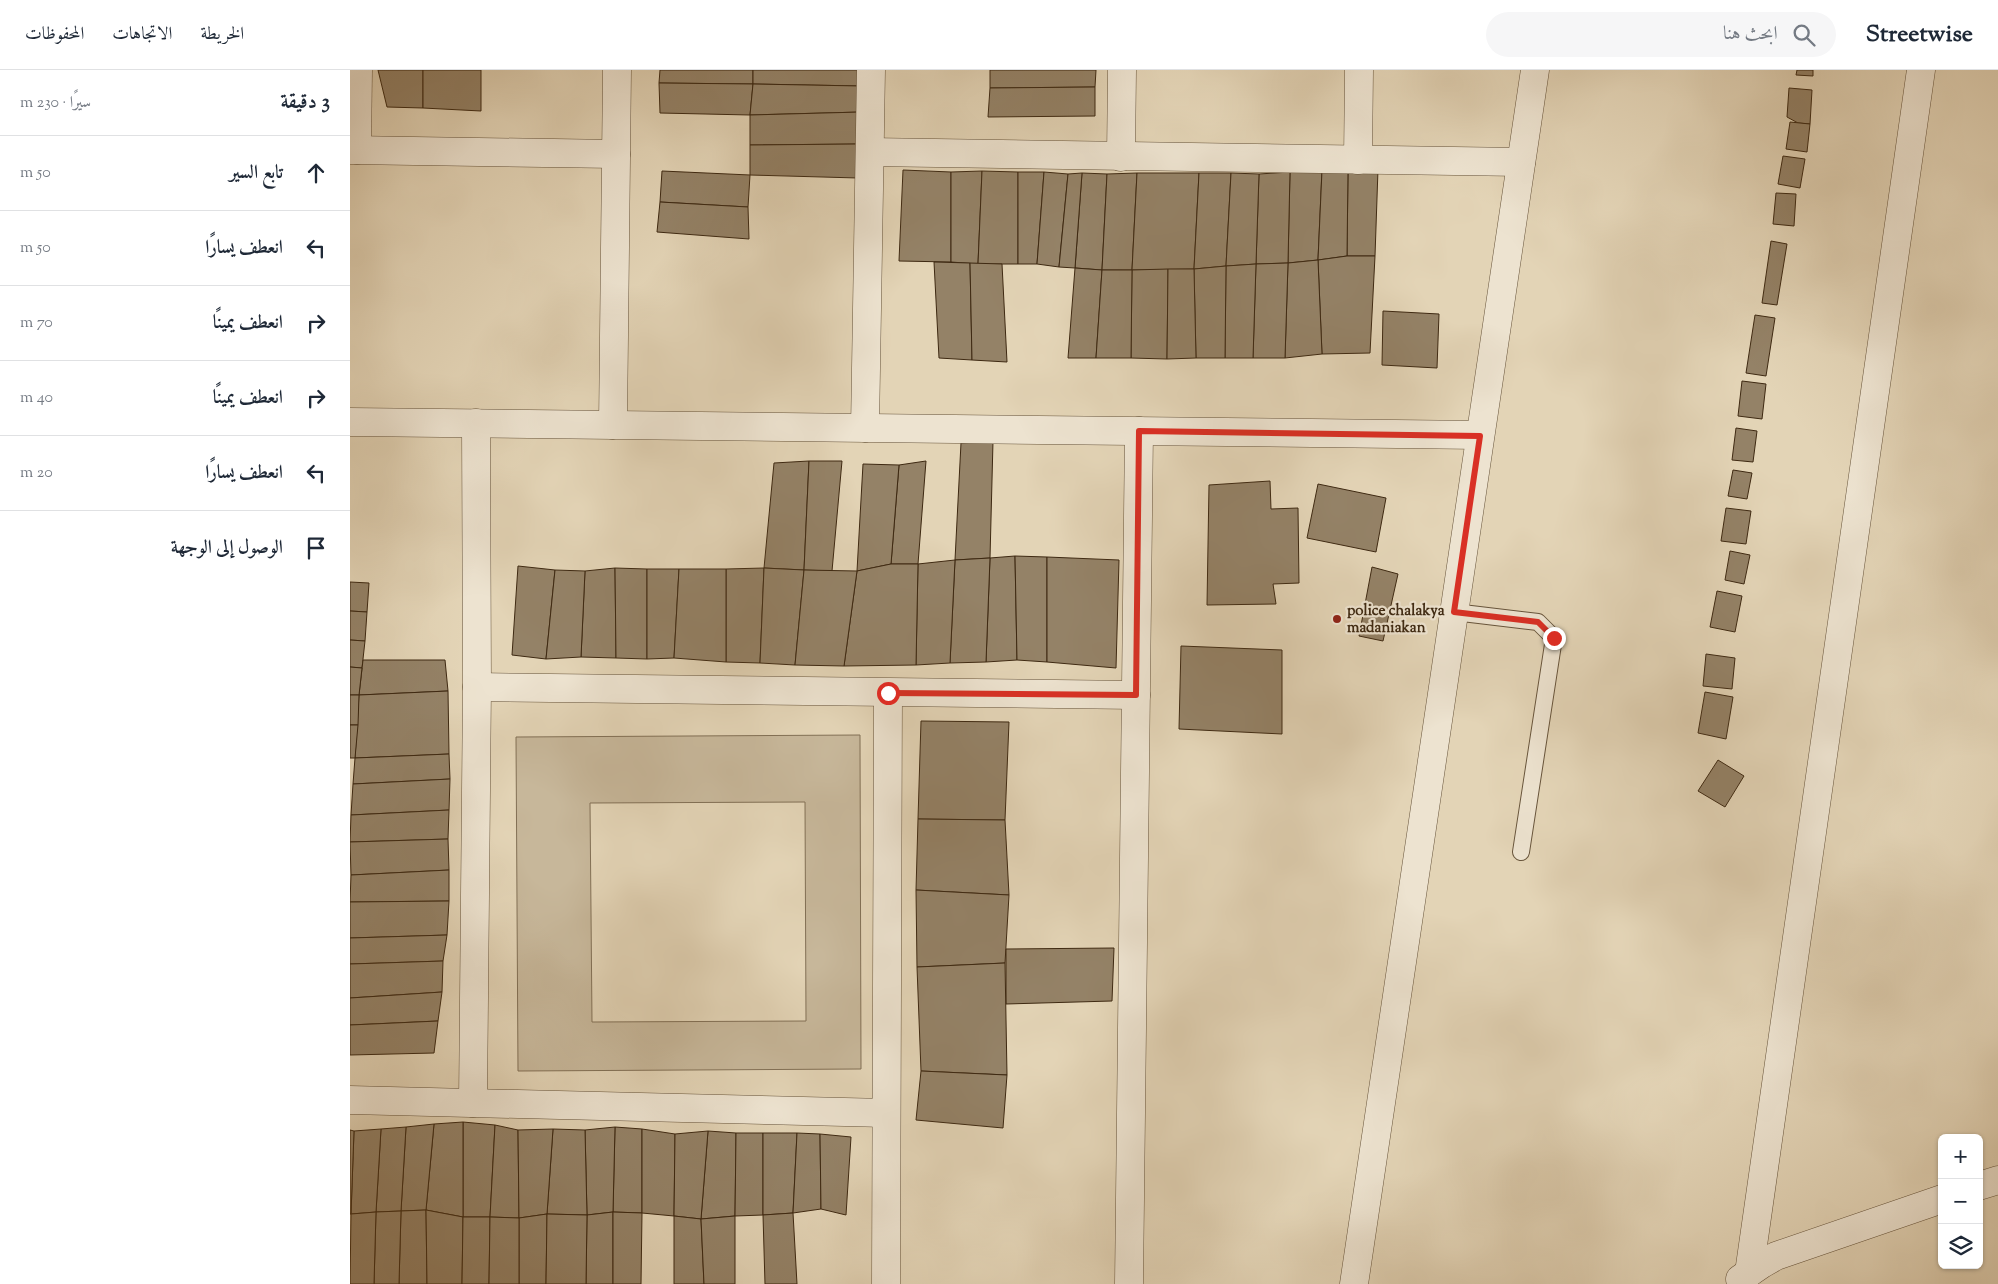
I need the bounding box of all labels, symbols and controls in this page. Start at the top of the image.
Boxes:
search box [1486,12,1836,57]
text: Streetwise [1866,18,1973,52]
text: ابحث هنا [1723,21,1778,48]
icon: search [1790,21,1818,49]
text: المحفوظات [25,22,84,48]
text: الاتجاهات [112,22,172,48]
text: الخريطة [200,22,244,48]
text: 3 دقيقة [280,88,330,118]
text: سيرًا · 230 m [20,92,91,115]
icon: ahead [302,159,330,187]
text: تابع السير [229,160,283,187]
text: 50 m [20,162,51,185]
icon: left [302,234,330,262]
text: انعطف يسارًا [205,235,283,262]
text: 50 m [20,237,51,260]
icon: right [302,309,330,337]
text: انعطف يمينًا [213,310,283,337]
text: 70 m [20,312,53,335]
icon: right [302,384,330,412]
text: انعطف يمينًا [213,385,283,412]
text: 40 m [20,387,53,410]
icon: left [302,459,330,487]
text: انعطف يسارًا [205,460,283,487]
text: 20 m [20,462,53,485]
icon: arrive [302,534,330,562]
text: الوصول إلى الوجهة [171,535,283,562]
place label: police chalakya madaniakan [1347,601,1445,639]
marker: police chalakya madaniakan [1331,613,1343,625]
route end [1543,627,1566,650]
route start [877,682,900,705]
map controls [1938,1134,1983,1269]
button: + [1938,1134,1983,1179]
button: − [1938,1179,1983,1224]
button: layers [1938,1224,1983,1269]

